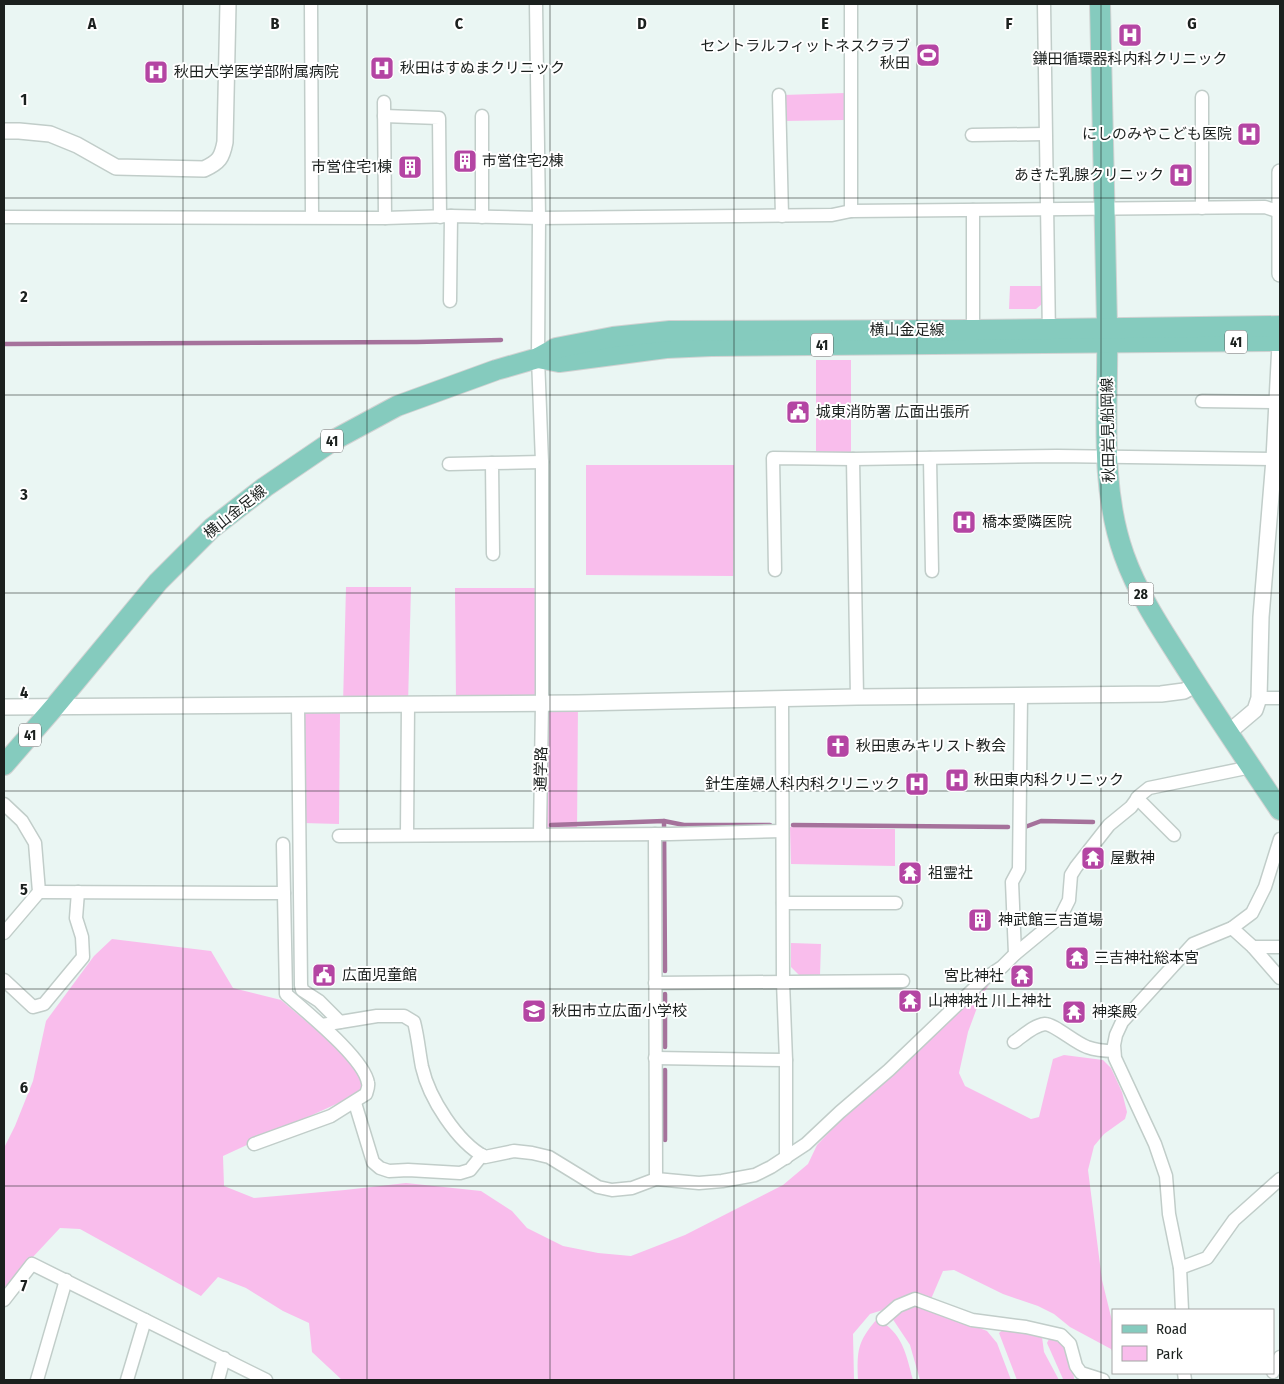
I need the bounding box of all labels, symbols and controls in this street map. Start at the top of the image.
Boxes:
text: A [87,14,97,33]
text: B [271,14,280,33]
text: C [455,14,464,33]
text: D [637,14,647,33]
text: E [821,14,829,33]
text: F [1005,14,1013,33]
text: G [1187,14,1197,33]
hospital icon: 鎌田循環器科内科クリニック [1117,22,1143,48]
place label: セントラルフィットネスクラブ 秋田 [700,37,910,72]
sports icon: セントラルフィットネスクラブ 秋田 [915,42,941,68]
place label: 鎌田循環器科内科クリニック [1032,50,1228,68]
hospital icon: 秋田はすぬまクリニック [369,55,395,81]
hospital icon: 秋田大学医学部附属病院 [143,59,169,85]
place label: 秋田はすぬまクリニック [400,59,565,77]
place label: 秋田大学医学部附属病院 [174,63,339,81]
text: 1 [21,90,27,109]
hospital icon: にしのみやこども医院 [1236,121,1262,147]
place label: にしのみやこども医院 [1082,125,1232,143]
building icon: 市営住宅2棟 [452,148,478,174]
place label: 市営住宅2棟 [482,152,564,170]
building icon: 市営住宅1棟 [397,154,423,180]
place label: 市営住宅1棟 [311,158,392,176]
hospital icon: あきた乳腺クリニック [1168,162,1194,188]
place label: あきた乳腺クリニック [1014,166,1164,184]
text: 2 [19,287,28,306]
street label: 横山金足線 [869,321,945,339]
road number: 41 [1225,331,1247,354]
road number: 41 [811,334,833,356]
street label: 秋田岩見船岡線 [1098,377,1118,483]
public building icon: 城東消防署 広面出張所 [785,399,811,425]
place label: 城東消防署 広面出張所 [816,403,970,421]
road number: 41 [321,430,343,452]
street label: 横山金足線 [200,481,270,543]
text: 3 [19,485,28,504]
hospital icon: 橋本愛隣医院 [951,509,977,535]
place label: 橋本愛隣医院 [982,513,1072,531]
road number: 28 [1128,582,1154,606]
text: 4 [20,683,28,702]
road number: 41 [19,724,41,746]
church icon: 秋田恵みキリスト教会 [825,733,851,759]
place label: 秋田恵みキリスト教会 [856,737,1006,755]
street label: 通学路 [532,746,550,792]
hospital icon: 秋田東内科クリニック [944,767,970,793]
hospital icon: 針生産婦人科内科クリニック [904,771,930,797]
place label: 秋田東内科クリニック [974,771,1124,789]
place label: 針生産婦人科内科クリニック [705,775,900,793]
temple icon: 屋敷神 [1080,845,1106,871]
place label: 屋敷神 [1110,849,1155,867]
temple icon: 祖霊社 [897,860,923,886]
place label: 祖霊社 [928,864,973,882]
text: 5 [20,880,28,899]
building icon: 神武館三吉道場 [967,907,993,933]
place label: 神武館三吉道場 [998,911,1103,929]
temple icon: 三吉神社総本宮 [1064,945,1090,971]
place label: 三吉神社総本宮 [1094,949,1199,967]
public building icon: 広面児童館 [311,962,337,988]
temple icon: 宮比神社 [1009,963,1035,989]
place label: 広面児童館 [342,966,417,984]
place label: 宮比神社 [944,967,1004,985]
temple icon: 山神神社 川上神社 [897,988,923,1014]
place label: 山神神社 川上神社 [928,992,1052,1010]
school or university icon: 秋田市立広面小学校 [521,998,547,1024]
temple icon: 神楽殿 [1061,999,1087,1025]
place label: 秋田市立広面小学校 [552,1002,687,1020]
place label: 神楽殿 [1092,1003,1137,1021]
text: 6 [20,1078,28,1097]
text: 7 [21,1276,28,1295]
legend [1112,1309,1274,1374]
text: Road [1156,1320,1187,1338]
text: Park [1156,1345,1183,1363]

